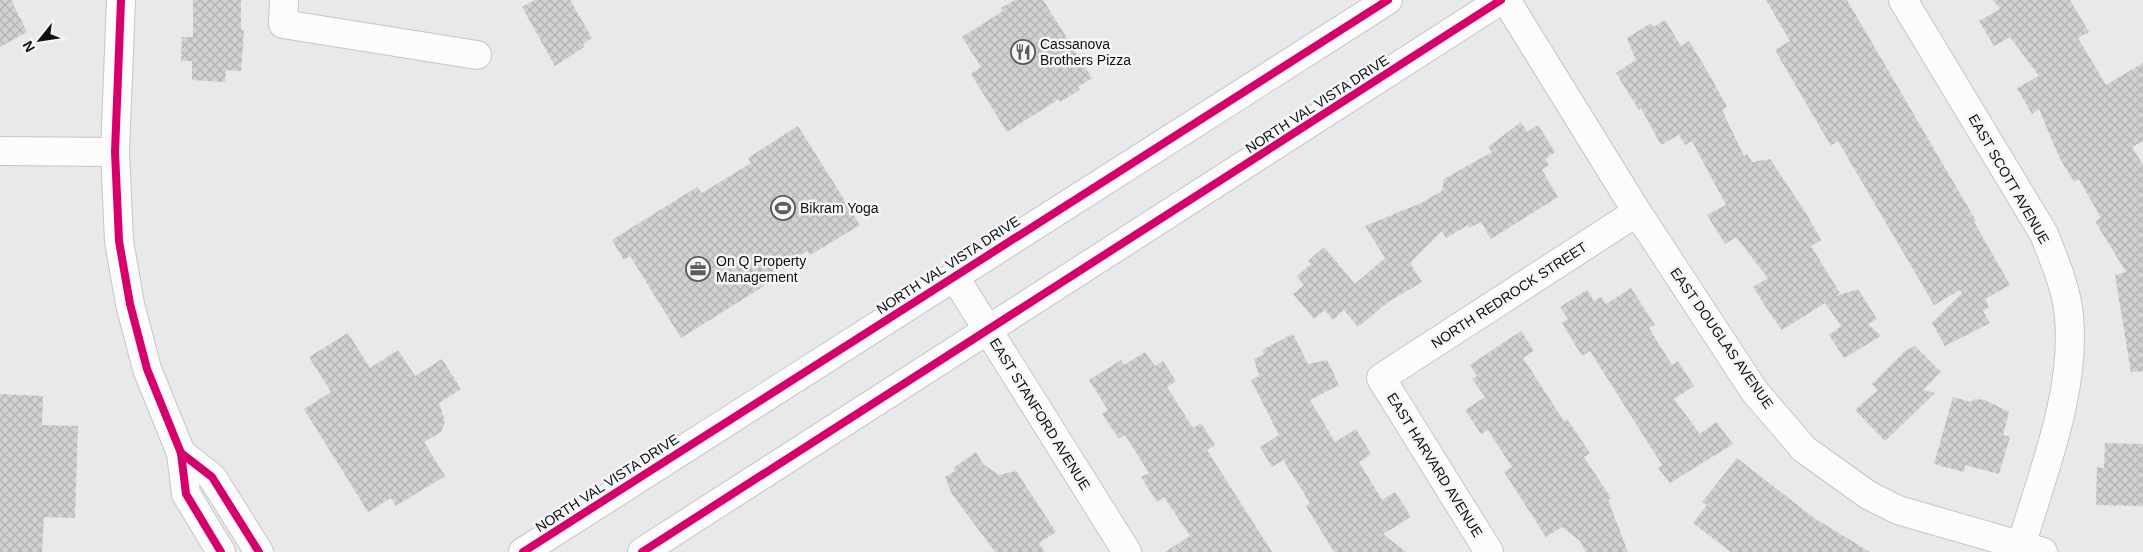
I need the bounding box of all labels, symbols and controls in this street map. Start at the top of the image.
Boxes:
north arrow [15,15,65,65]
place label: Cassanova Brothers Pizza [1040,36,1131,68]
text: N [19,38,38,55]
restaurant icon: Cassanova Brothers Pizza [1010,39,1036,65]
street label: NORTH VAL VISTA DRIVE [1242,52,1392,156]
street label: EAST SCOTT AVENUE [1965,111,2053,247]
sports icon: Bikram Yoga [770,195,796,221]
place label: Bikram Yoga [800,200,879,216]
street label: NORTH VAL VISTA DRIVE [873,213,1023,317]
street label: NORTH REDROCK STREET [1428,238,1590,351]
place label: On Q Property Management [716,253,806,285]
office icon: On Q Property Management [685,256,711,282]
street label: EAST DOUGLAS AVENUE [1667,264,1777,412]
street label: EAST STANFORD AVENUE [987,335,1093,493]
street label: EAST HARVARD AVENUE [1384,390,1486,540]
street label: NORTH VAL VISTA DRIVE [532,431,682,535]

